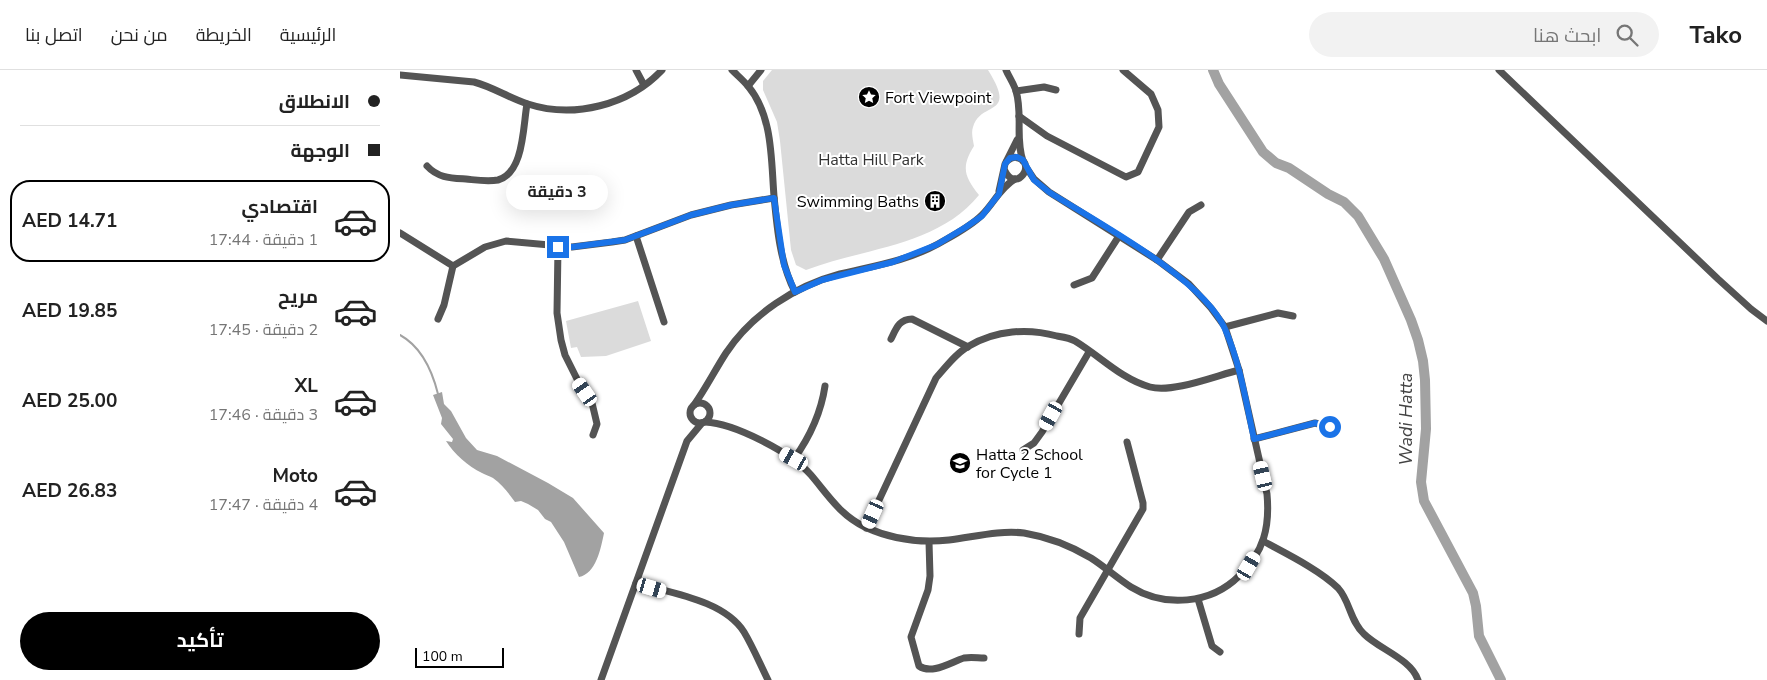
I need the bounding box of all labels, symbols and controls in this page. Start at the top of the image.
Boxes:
search box [1309,12,1659,57]
text: Tako [1689,19,1742,51]
icon: search [1613,21,1641,49]
text: اتصل بنا [25,23,83,47]
text: من نحن [111,23,168,47]
text: الخريطة [196,23,252,47]
text: الرئيسية [280,23,336,47]
text: ابحث هنا [1533,23,1601,49]
place icon: Fort Viewpoint [857,85,881,109]
place label: Fort Viewpoint [885,87,992,109]
text: الانطلاق [279,89,350,115]
text: الوجهة [290,138,350,164]
park label: Hatta Hill Park [818,149,925,171]
callout: 3 دقيقة [507,174,609,210]
text: 3 دقيقة [527,181,587,203]
building icon: Swimming Baths [923,189,947,213]
place label: Swimming Baths [797,191,919,213]
text: اقتصادي [242,194,318,220]
icon: car [333,199,378,244]
text: AED 14.71 [22,208,117,234]
text: 1 دقيقة · 17:44 [209,229,318,251]
route end [547,236,569,258]
text: مريح [278,284,318,310]
icon: car [333,289,378,334]
text: AED 19.85 [22,298,117,324]
text: 2 دقيقة · 17:45 [209,319,318,341]
text: XL [295,373,318,399]
water label: Wadi Hatta [1394,373,1418,465]
car [570,375,599,409]
icon: car [333,379,378,424]
text: AED 25.00 [22,388,117,414]
car [1037,399,1064,433]
text: 3 دقيقة · 17:46 [209,404,318,426]
route start [1319,416,1341,438]
place label: Hatta 2 School for Cycle 1 [976,444,1083,484]
car [777,445,810,473]
school or university icon: Hatta 2 School for Cycle 1 [948,451,972,475]
car [1252,460,1273,492]
text: Moto [273,463,318,489]
icon: car [333,469,378,514]
text: AED 26.83 [22,478,117,504]
text: 4 دقيقة · 17:47 [209,494,318,516]
car [860,497,885,531]
car [1235,549,1262,583]
car [635,577,668,599]
button: تأكيد [20,612,380,670]
scale bar [415,645,504,668]
text: 100 m [422,647,463,666]

